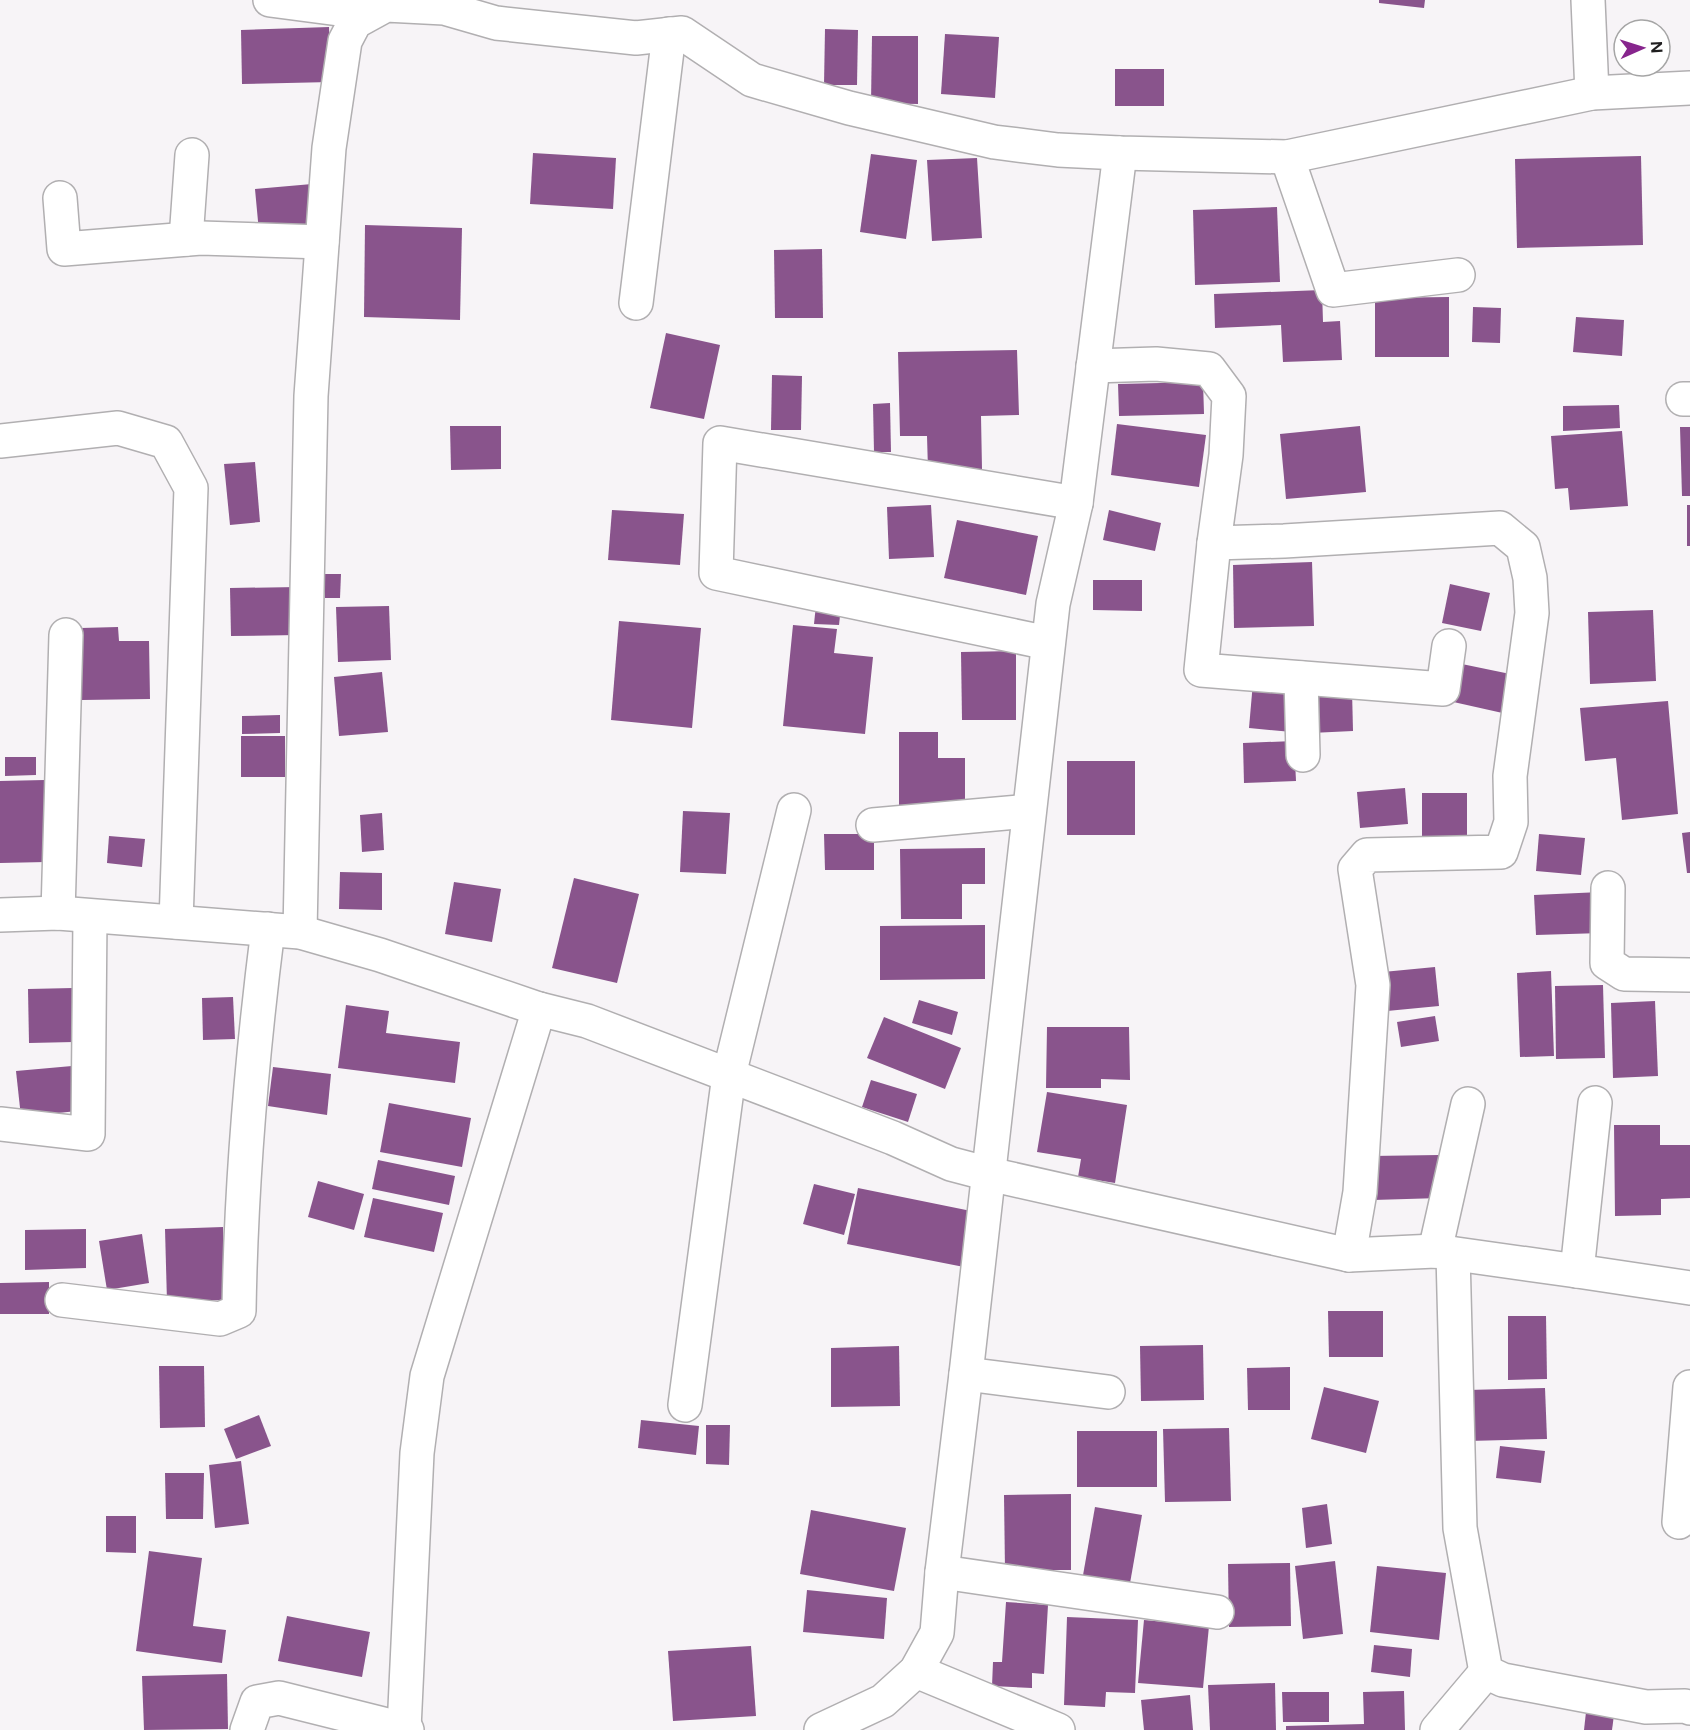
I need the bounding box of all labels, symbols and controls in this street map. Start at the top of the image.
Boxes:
north arrow [1612,18,1672,78]
text: N [1647,41,1666,54]

